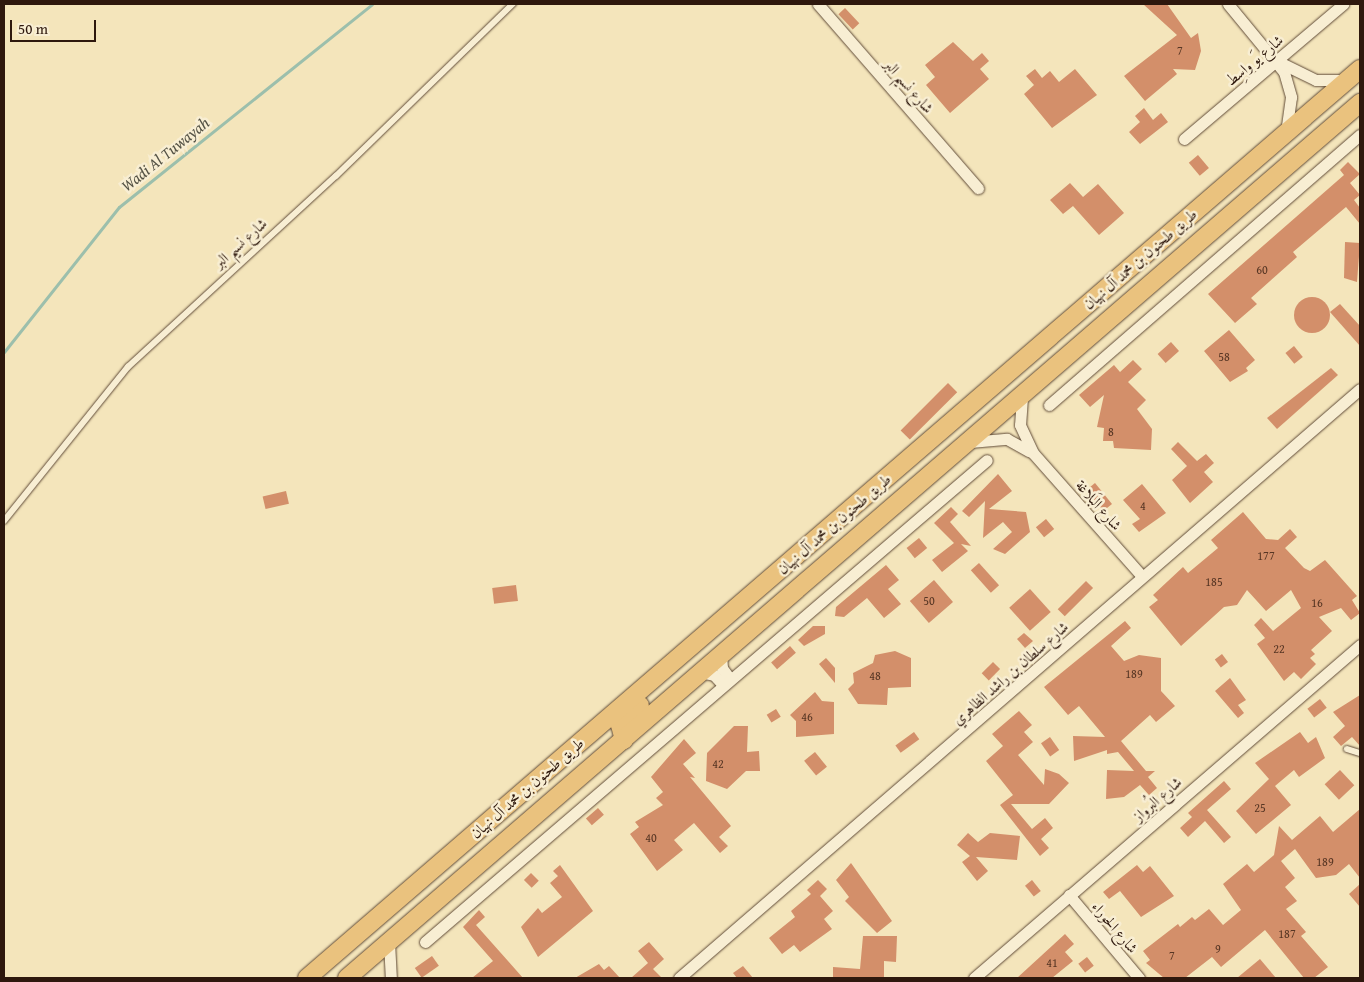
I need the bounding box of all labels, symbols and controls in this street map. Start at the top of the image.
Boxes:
scale bar [12,10,99,42]
text: 50 m [18,18,48,39]
street label: شارع يَو واسِط [1222,31,1286,89]
house number: 7 [1177,44,1183,58]
street label: شارع نسيم البر [881,55,937,117]
water label: Wadi Al Tuwayah [117,113,213,195]
street label: طريق طحنون بن محمد آل نهيان [1080,205,1200,313]
street label: شارع نسيم البر [210,214,270,272]
house number: 60 [1256,263,1268,277]
house number: 58 [1218,350,1230,364]
house number: 8 [1108,425,1114,439]
street label: طريق طحنون بن محمد آل نهيان [774,470,894,578]
street label: شارع البَلاغة [1072,476,1126,534]
house number: 4 [1140,499,1146,513]
house number: 177 [1257,549,1275,563]
house number: 185 [1205,575,1223,589]
house number: 50 [923,594,935,608]
house number: 16 [1311,596,1323,610]
street label: شارع سلطان بن راشد الظاهري [948,618,1072,728]
house number: 22 [1273,642,1285,656]
house number: 189 [1125,667,1143,681]
house number: 48 [869,669,881,683]
house number: 46 [801,710,813,724]
street label: طريق طحنون بن محمد آل نهيان [467,734,587,842]
house number: 42 [712,757,724,771]
street label: شارع البُرواز [1129,773,1185,825]
house number: 25 [1254,801,1266,815]
house number: 40 [645,831,657,845]
house number: 189 [1316,855,1334,869]
street label: شارع الحوراء [1088,897,1142,957]
house number: 187 [1278,927,1296,941]
house number: 9 [1215,942,1221,956]
house number: 7 [1169,949,1175,963]
house number: 41 [1046,956,1058,970]

